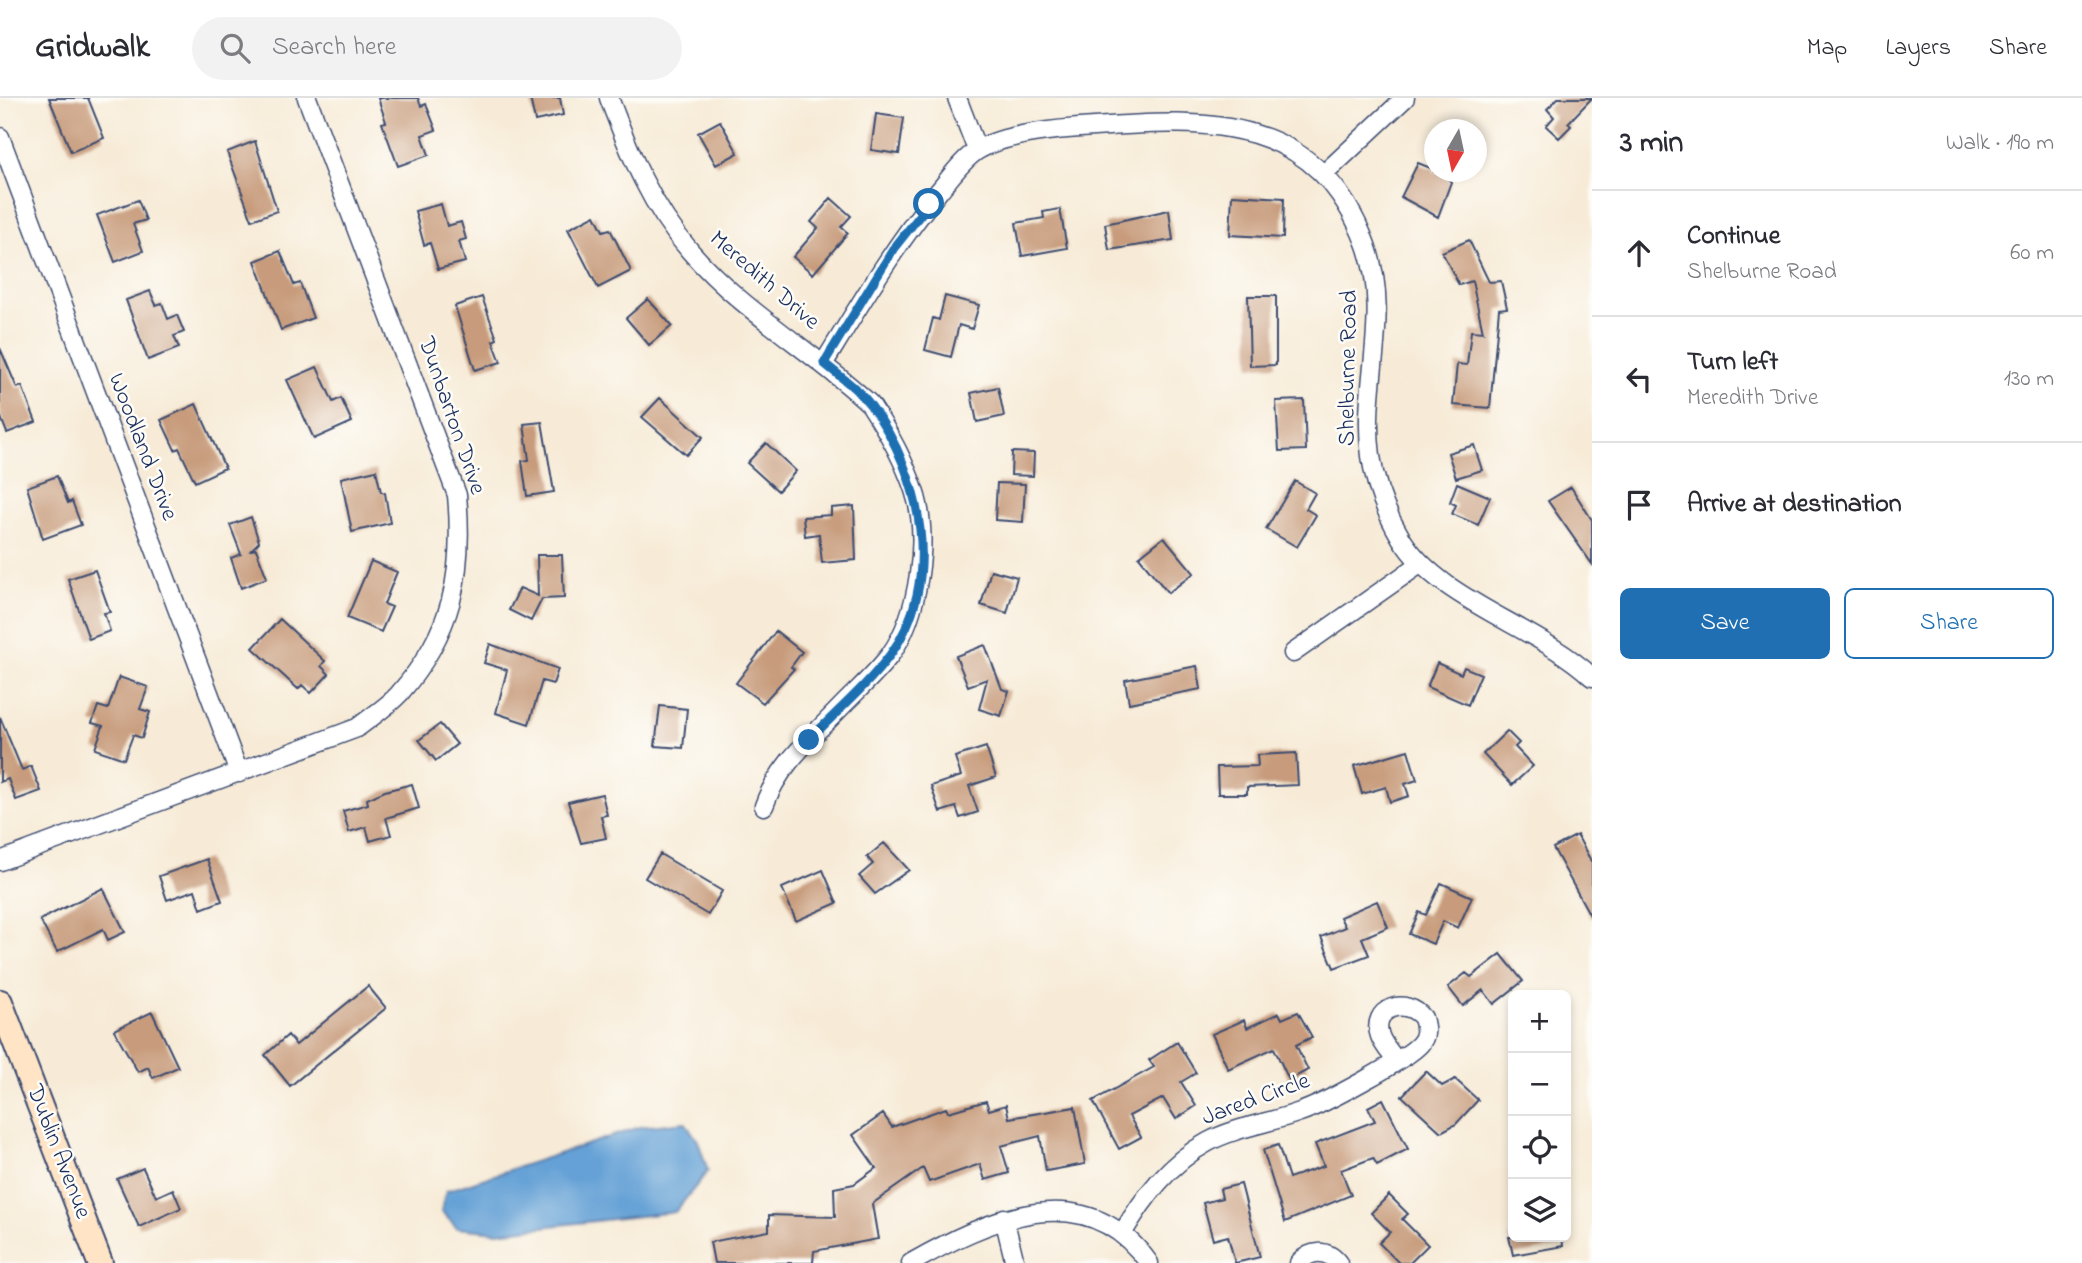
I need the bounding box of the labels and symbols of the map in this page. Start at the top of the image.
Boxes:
north arrow [1424,119,1487,182]
route start [913,188,944,219]
street label: Meredith Drive [701,223,827,339]
street label: Shelburne Road [1330,289,1368,446]
street label: Dunbarton Drive [407,332,494,500]
street label: Woodland Drive [98,368,186,526]
route end [793,724,824,755]
street label: Jared Circle [1197,1064,1315,1136]
street label: Dublin Avenue [16,1079,100,1224]

